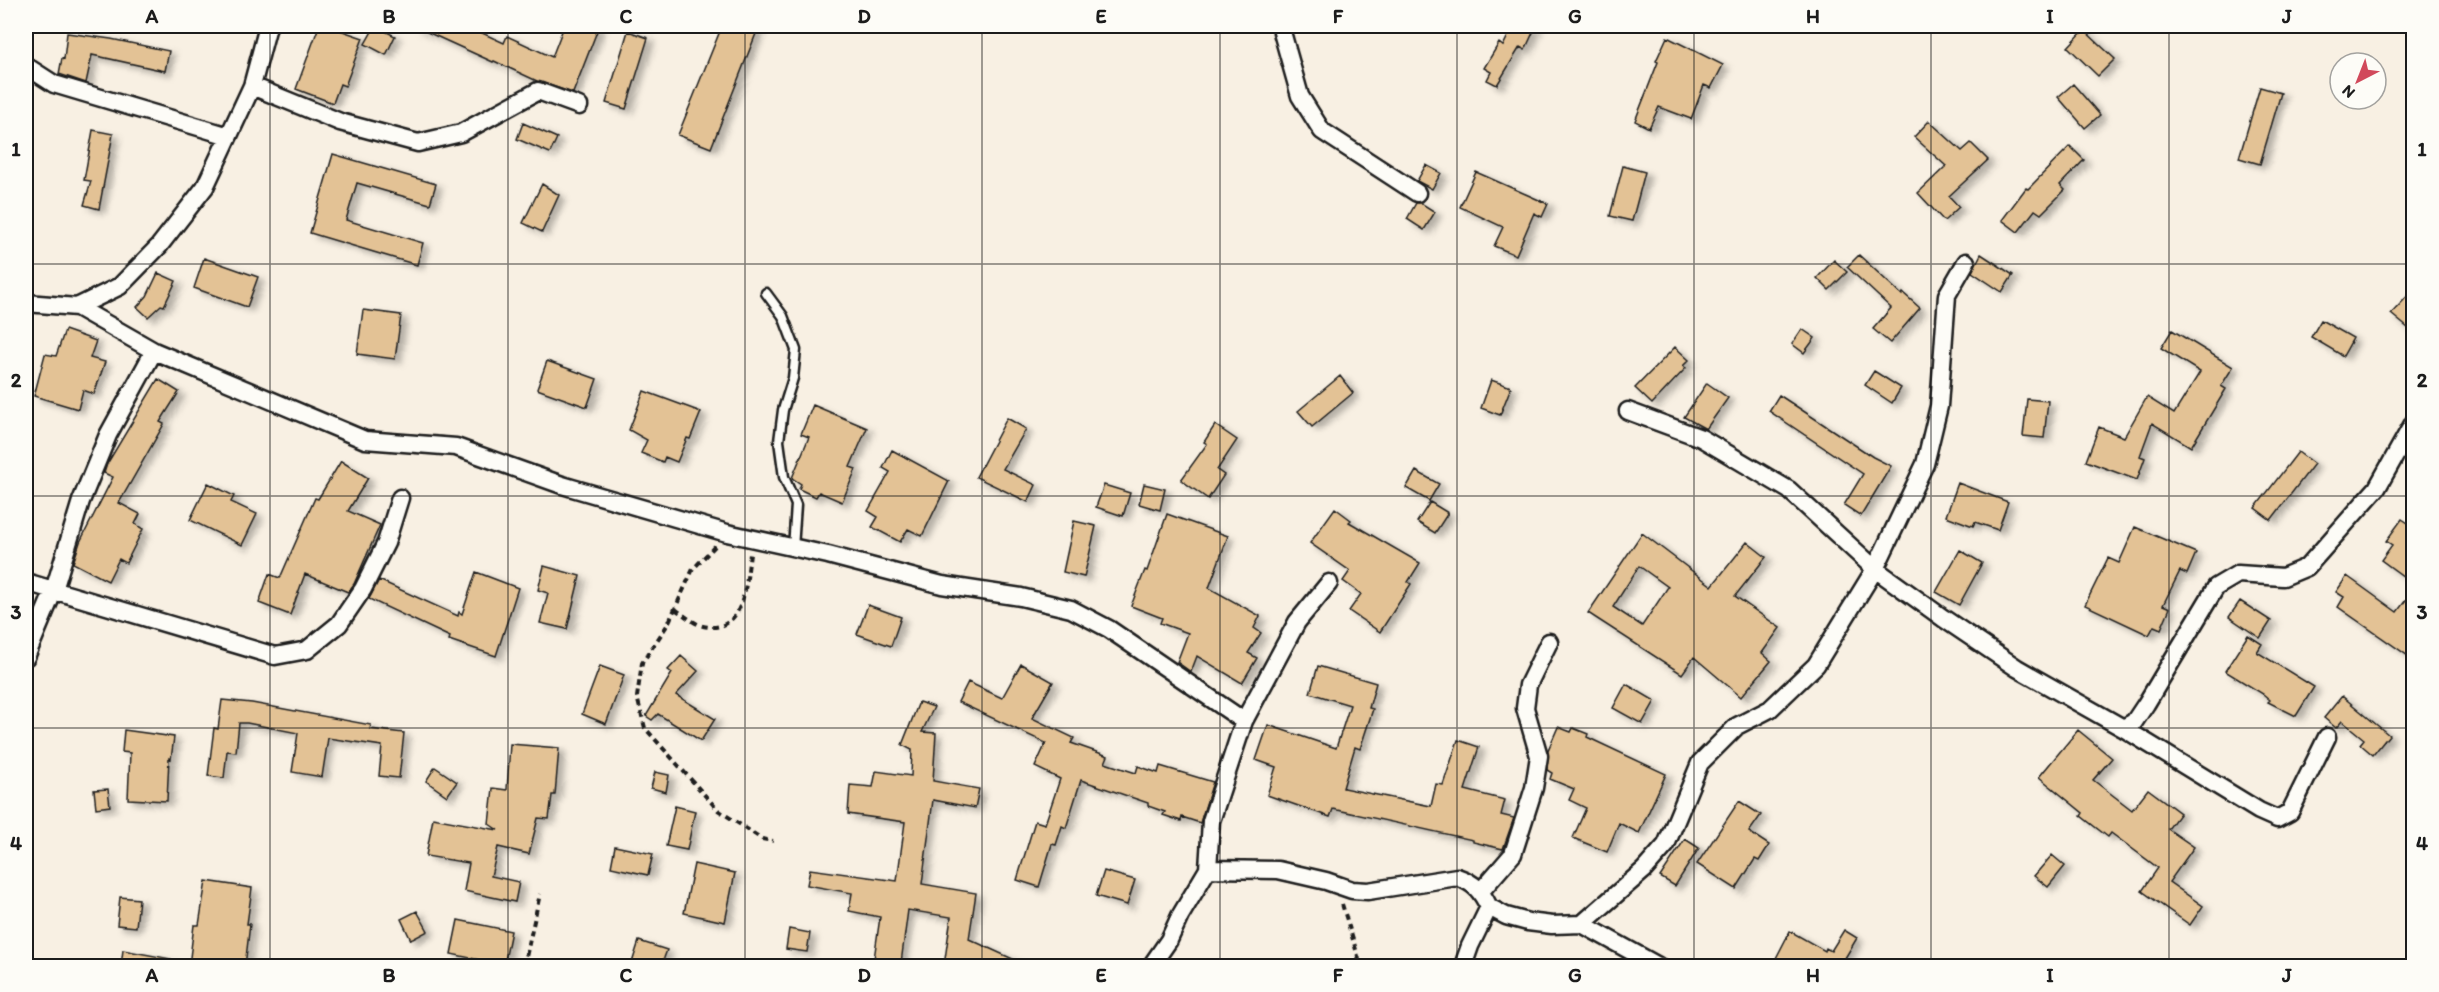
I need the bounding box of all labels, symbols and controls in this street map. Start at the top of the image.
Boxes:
text: A [145,4,159,28]
text: B [383,4,396,28]
text: C [620,4,633,28]
text: D [857,4,871,28]
text: E [1095,4,1107,28]
text: F [1333,4,1344,28]
text: G [1568,4,1582,28]
text: H [1806,4,1820,28]
text: I [2046,4,2054,28]
text: J [2281,4,2292,28]
north arrow [2328,51,2388,111]
text: N [2338,81,2359,102]
text: 1 [11,137,21,161]
text: 1 [2417,137,2427,161]
text: 2 [11,368,22,392]
text: 2 [2417,368,2428,392]
text: 3 [11,600,22,624]
text: 3 [2417,600,2428,624]
text: 4 [10,831,22,855]
text: 4 [2416,831,2428,855]
text: A [145,963,159,987]
text: B [383,963,396,987]
text: C [620,963,633,987]
text: D [857,963,871,987]
text: E [1095,963,1107,987]
text: F [1333,963,1344,987]
text: G [1568,963,1582,987]
text: H [1806,963,1820,987]
text: I [2046,963,2054,987]
text: J [2281,963,2292,987]

